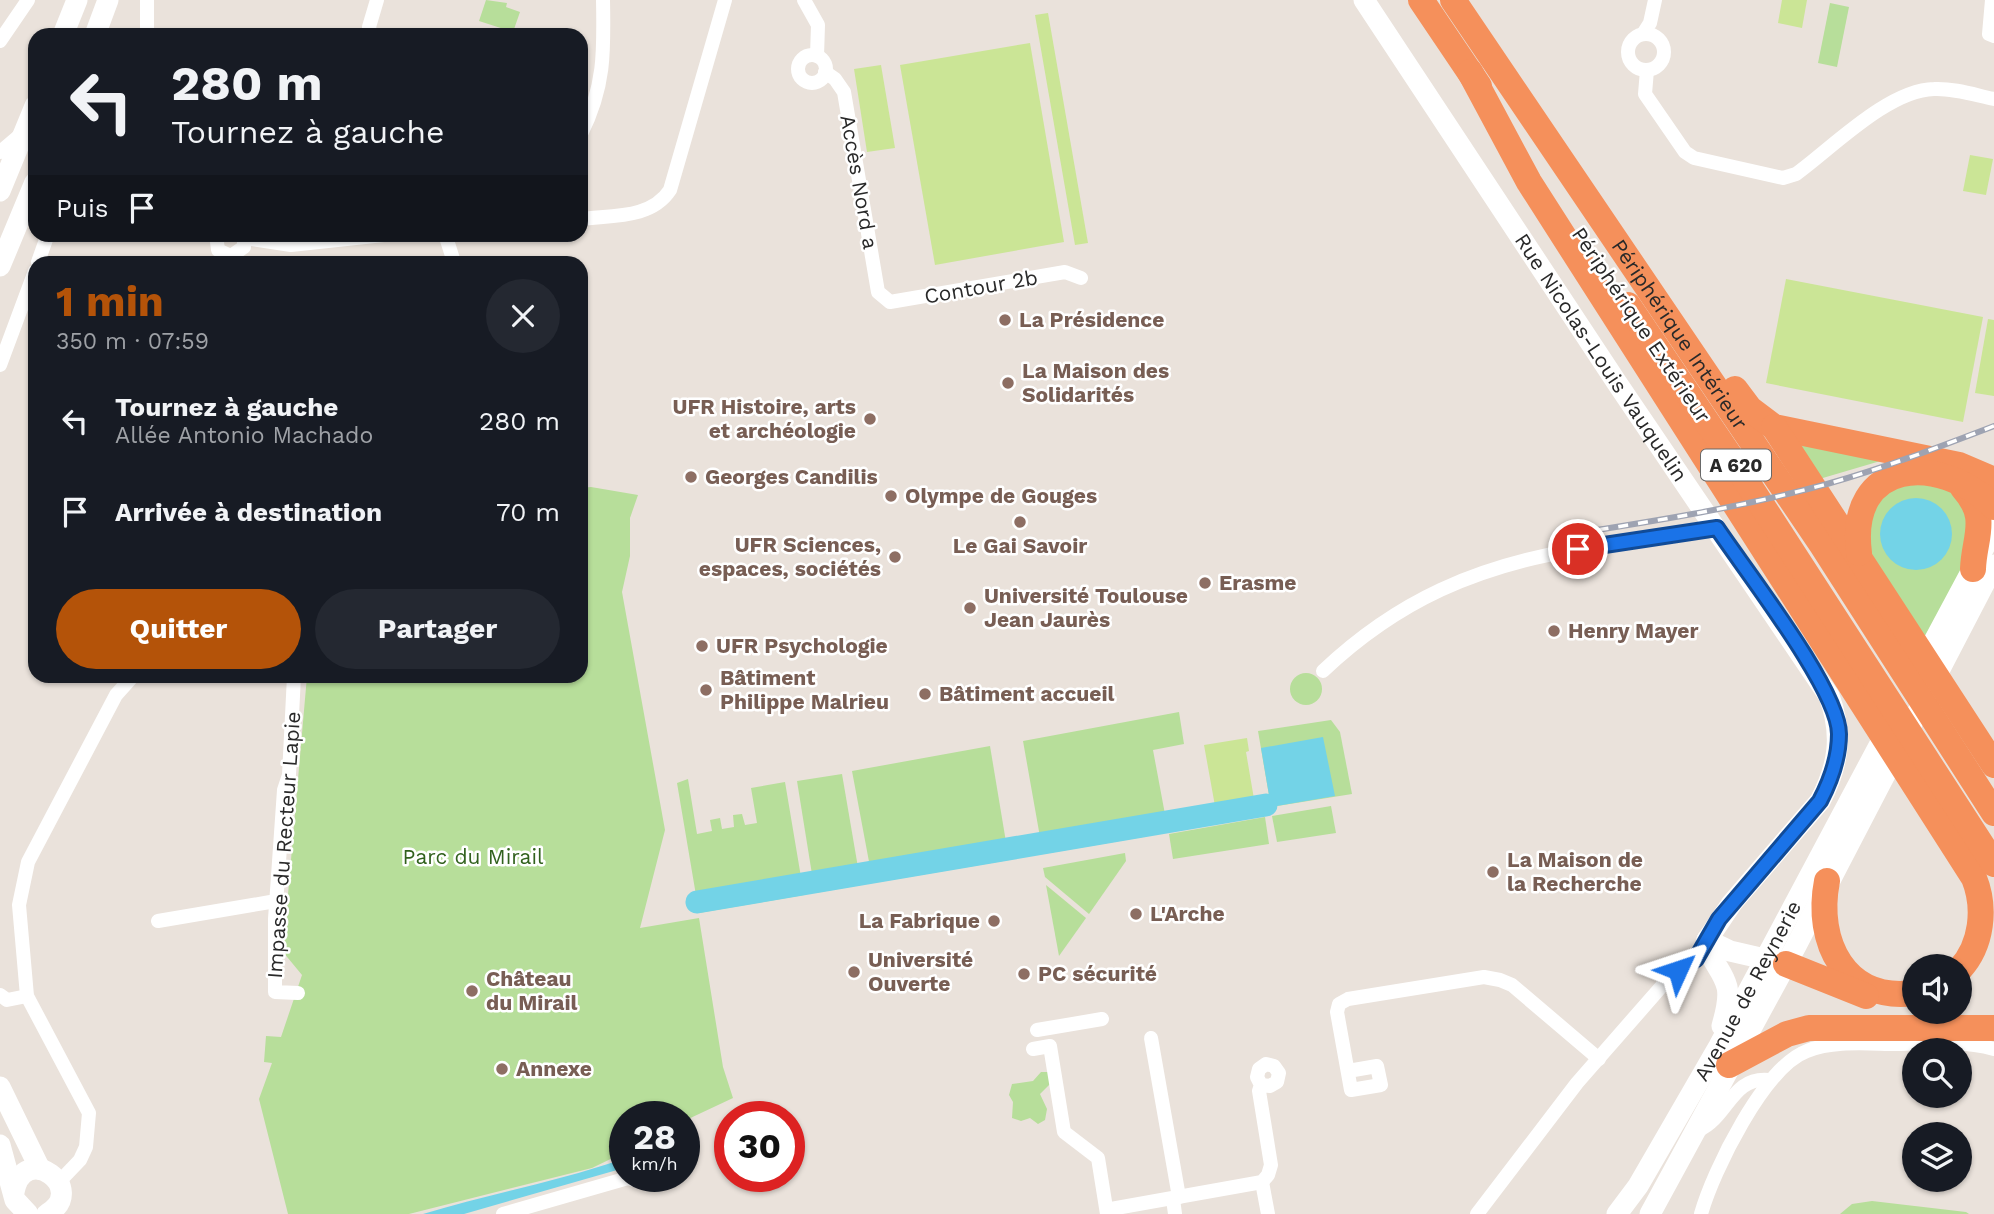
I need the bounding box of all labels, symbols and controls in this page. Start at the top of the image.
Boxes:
text: 280 m [171,54,323,112]
icon: left [56,56,147,147]
text: Tournez à gauche [171,113,444,151]
street label: Accès Nord a [835,113,884,251]
icon: arrive [123,189,161,227]
text: Puis [56,193,109,223]
street label: Périphérique Extérieur [1567,222,1716,427]
street label: Rue Nicolas-Louis Vauquelin [1510,229,1693,486]
street label: Périphérique Intérieur [1607,234,1753,435]
street label: Contour 2b [922,264,1040,309]
text: 1 min [56,277,164,326]
button: close [486,279,560,353]
place label: La Présidence [1019,307,1164,332]
marker: La Présidence [997,312,1013,328]
text: 350 m · 07:59 [56,328,209,355]
place label: La Maison des Solidarités [1022,358,1169,407]
marker: La Maison des Solidarités [1000,375,1016,391]
text: Tournez à gauche [115,392,338,422]
place label: UFR Histoire, arts et archéologie [673,394,856,443]
icon: left [56,402,94,440]
text: 280 m [479,406,560,436]
marker: UFR Histoire, arts et archéologie [862,411,878,427]
text: Allée Antonio Machado [115,422,373,449]
road number: A 620 [1701,450,1771,480]
place label: Georges Candilis [705,464,878,489]
marker: Georges Candilis [683,469,699,485]
place label: Olympe de Gouges [905,483,1097,508]
marker: Olympe de Gouges [883,488,899,504]
icon: arrive [56,493,94,531]
text: Arrivée à destination [115,497,382,527]
text: 70 m [496,497,560,527]
marker: Le Gai Savoir [1012,514,1028,530]
pin [1548,519,1608,579]
icon: arrive [1559,530,1597,568]
place label: UFR Sciences, espaces, sociétés [699,532,881,581]
place label: Le Gai Savoir [953,533,1087,558]
marker: UFR Sciences, espaces, sociétés [887,549,903,565]
place label: Erasme [1219,570,1296,595]
marker: Erasme [1197,575,1213,591]
place label: Université Toulouse Jean Jaurès [984,583,1188,632]
button: Quitter [56,589,301,669]
button: Partager [315,589,560,669]
marker: Université Toulouse Jean Jaurès [962,600,978,616]
place label: Henry Mayer [1568,618,1698,643]
marker: Henry Mayer [1546,623,1562,639]
place label: UFR Psychologie [716,633,888,658]
marker: UFR Psychologie [694,638,710,654]
place label: Bâtiment Philippe Malrieu [720,665,889,714]
place label: Bâtiment accueil [939,681,1115,706]
marker: Bâtiment Philippe Malrieu [698,682,714,698]
marker: Bâtiment accueil [917,686,933,702]
street label: Impasse du Recteur Lapie [262,711,305,979]
park label: Parc du Mirail [403,844,544,869]
place label: La Maison de la Recherche [1507,847,1643,896]
marker: La Maison de la Recherche [1485,864,1501,880]
street label: Avenue de Reynerie [1688,896,1806,1085]
place label: L'Arche [1150,901,1225,926]
marker: L'Arche [1128,906,1144,922]
place label: La Fabrique [859,908,980,933]
marker: La Fabrique [986,913,1002,929]
position arrow [1641,933,1715,1007]
place label: Université Ouverte [868,947,973,996]
map controls [1902,954,1972,1192]
button: sound [1902,954,1972,1024]
place label: PC sécurité [1038,961,1157,986]
marker: Université Ouverte [846,964,862,980]
place label: Château du Mirail [486,966,578,1015]
marker: PC sécurité [1016,966,1032,982]
marker: Château du Mirail [464,983,480,999]
button: search [1902,1038,1972,1108]
place label: Annexe [516,1056,592,1081]
marker: Annexe [494,1061,510,1077]
speed limit sign: 30 [714,1101,805,1192]
text: 28 [633,1116,676,1158]
button: layers [1902,1122,1972,1192]
text: km/h [631,1153,678,1174]

